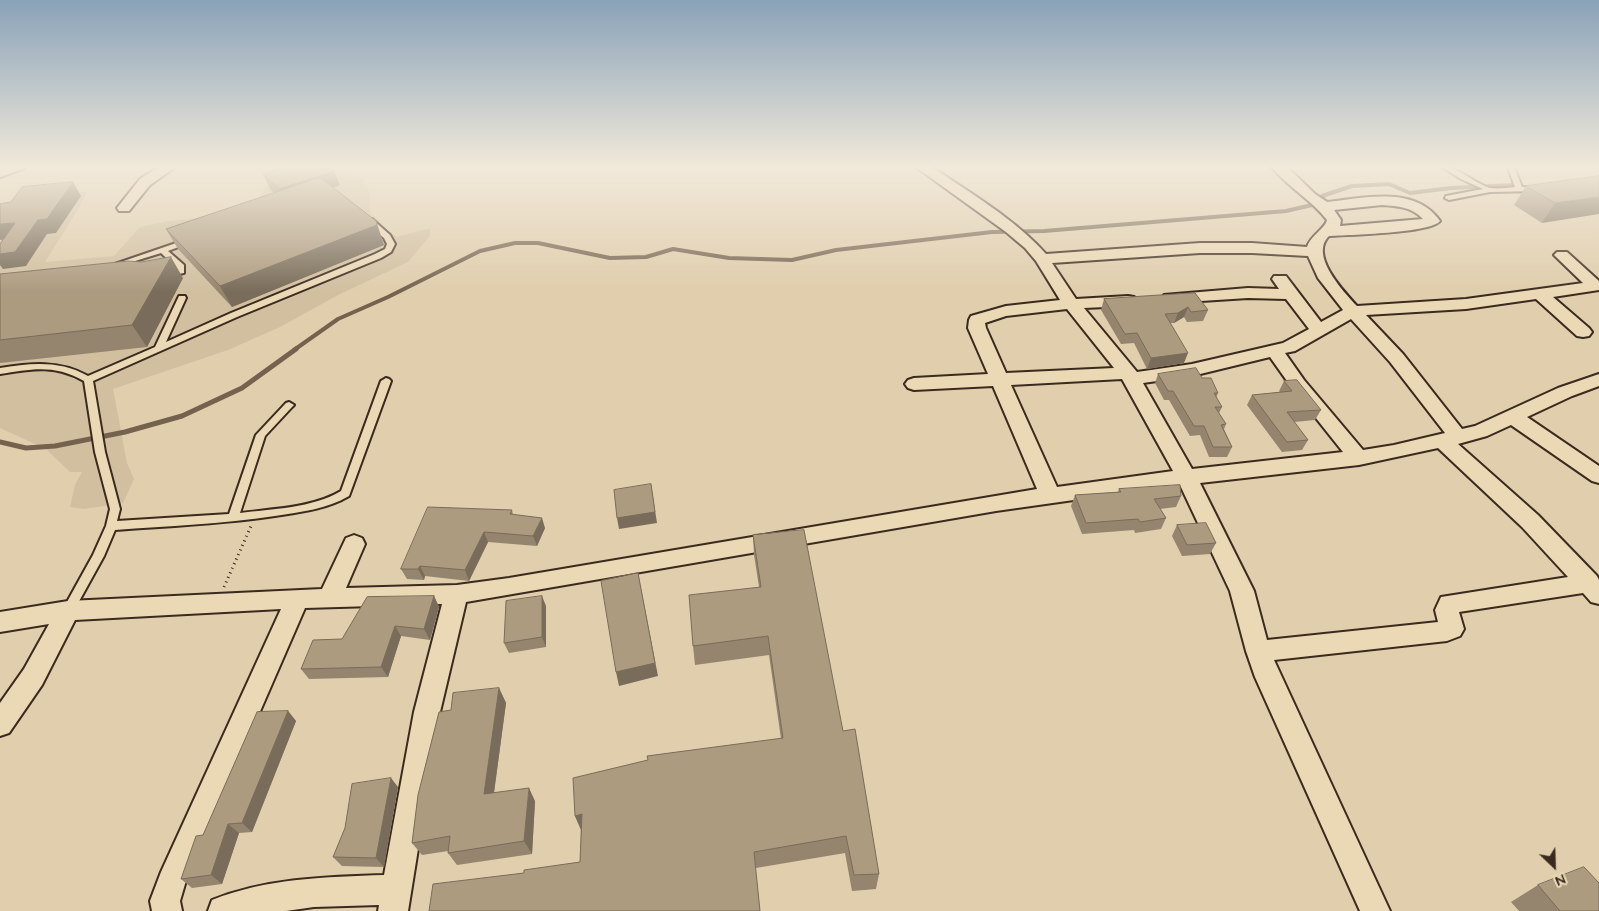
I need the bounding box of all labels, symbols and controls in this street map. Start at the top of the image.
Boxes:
north arrow [1529,841,1579,891]
text: N [1552,869,1568,891]

